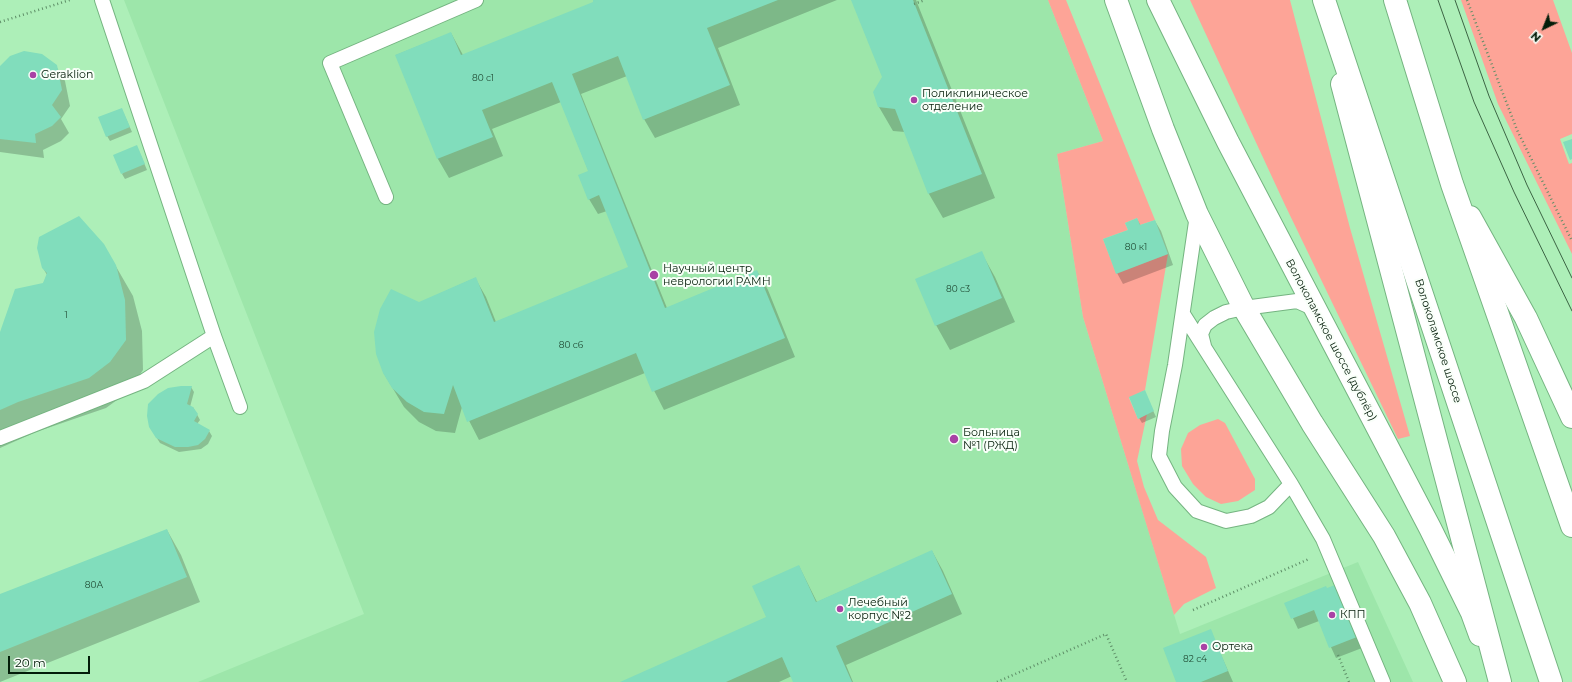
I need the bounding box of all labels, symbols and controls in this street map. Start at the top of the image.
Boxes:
north arrow [1524,8,1564,48]
text: N [1528,29,1544,45]
place label: Geraklion [41,68,93,82]
marker: Geraklion [28,70,38,80]
house number: 80 с1 [472,73,494,83]
place label: Поликлиническое отделение [922,87,1028,113]
marker: Поликлиническое отделение [909,95,919,105]
house number: 80 к1 [1125,242,1147,252]
street label: Волоколамское шоссе (дублёр) [1283,257,1379,423]
place label: Научный центр неврологии РАМН [663,262,771,288]
marker: Научный центр неврологии РАМН [648,269,660,281]
street label: Волоколамское шоссе [1412,277,1464,405]
house number: 80 с3 [946,284,970,294]
house number: 1 [64,310,68,320]
house number: 80 с6 [559,340,583,350]
place label: Больница №1 (РЖД) [963,426,1020,452]
marker: Больница №1 (РЖД) [948,433,960,445]
house number: 80А [85,580,103,590]
place label: Лечебный корпус №2 [848,596,911,622]
marker: Лечебный корпус №2 [835,604,845,614]
place label: КПП [1340,608,1366,622]
marker: КПП [1327,610,1337,620]
place label: Ортека [1212,640,1253,654]
marker: Ортека [1199,642,1209,652]
scale bar [10,648,92,674]
house number: 82 с4 [1183,654,1207,664]
text: 20 m [15,655,46,670]

